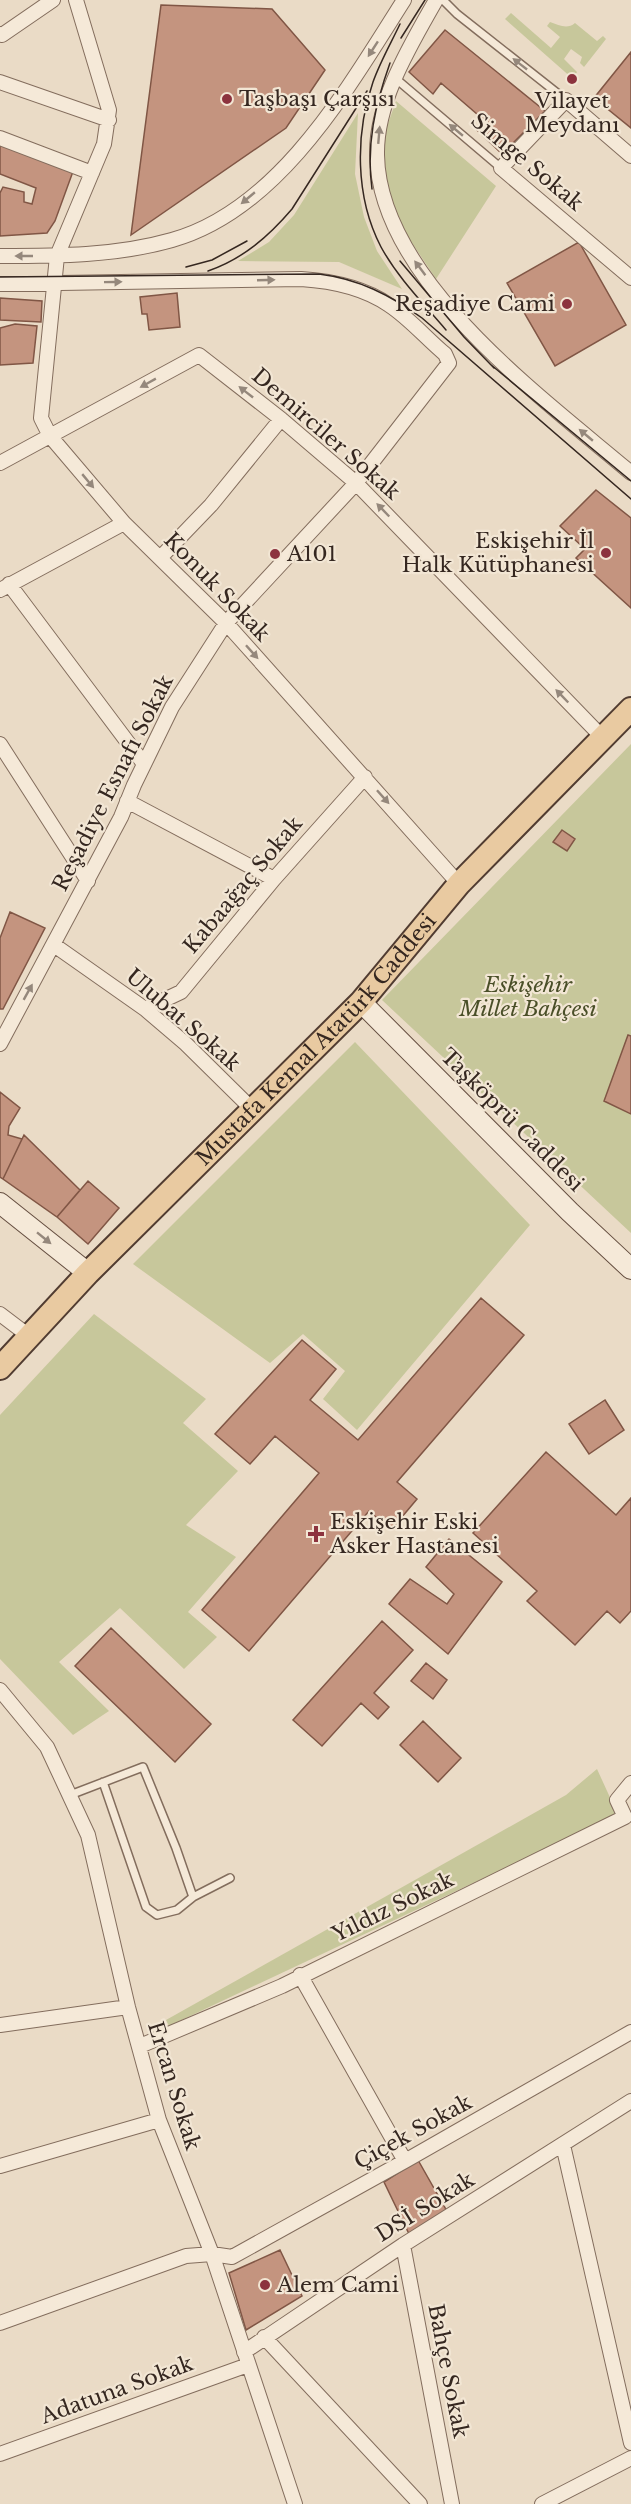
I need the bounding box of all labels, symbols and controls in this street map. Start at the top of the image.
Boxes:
one-way arrow [367,41,378,57]
one-way arrow [512,59,527,71]
marker: Vilayet Meydanı [565,72,579,86]
place label: Taşbaşı Çarşısı [239,86,395,112]
place label: Vilayet Meydanı [525,88,619,138]
marker: Taşbaşı Çarşısı [220,92,234,106]
street label: Simge Sokak [466,108,588,217]
one-way arrow [449,124,464,137]
one-way arrow [374,126,384,145]
one-way arrow [241,192,256,204]
one-way arrow [15,251,34,261]
one-way arrow [414,261,426,276]
one-way arrow [257,275,276,285]
one-way arrow [104,277,123,287]
place label: Reşadiye Cami [395,291,555,317]
marker: Reşadiye Cami [560,297,574,311]
street label: Demirciler Sokak [247,363,405,505]
one-way arrow [139,378,156,388]
one-way arrow [239,387,254,399]
one-way arrow [579,429,594,442]
one-way arrow [81,473,94,488]
one-way arrow [376,503,390,518]
street label: Konuk Sokak [159,527,276,647]
place label: Eskişehir İl Halk Kütüphanesi [402,528,594,578]
place label: A101 [286,541,337,567]
marker: Eskişehir İl Halk Kütüphanesi [599,546,613,560]
marker: A101 [268,547,282,561]
one-way arrow [245,644,258,659]
street label: Reşadiye Esnafı Sokak [47,670,179,896]
one-way arrow [556,689,570,703]
one-way arrow [376,789,389,805]
street label: Kabaağaç Sokak [178,811,308,959]
street label: Mustafa Kemal Atatürk Caddesi [191,908,442,1171]
street label: Ulubat Sokak [120,963,246,1077]
park label: Eskişehir Millet Bahçesi [458,972,597,1022]
one-way arrow [23,984,33,1001]
street label: Taşköprü Caddesi [435,1043,589,1197]
one-way arrow [36,1231,52,1244]
place label: Eskişehir Eski Asker Hastanesi [329,1509,499,1559]
marker: Eskişehir Eski Asker Hastanesi [307,1525,325,1543]
street label: Yıldız Sokak [327,1866,458,1948]
street label: Ercan Sokak [142,2019,206,2154]
street label: Çiçek Sokak [350,2089,477,2175]
street label: DSİ Sokak [371,2166,479,2248]
place label: Alem Cami [276,2272,399,2298]
marker: Alem Cami [258,2278,272,2292]
street label: Bahçe Sokak [422,2302,474,2440]
street label: Adatuna Sokak [36,2350,197,2430]

